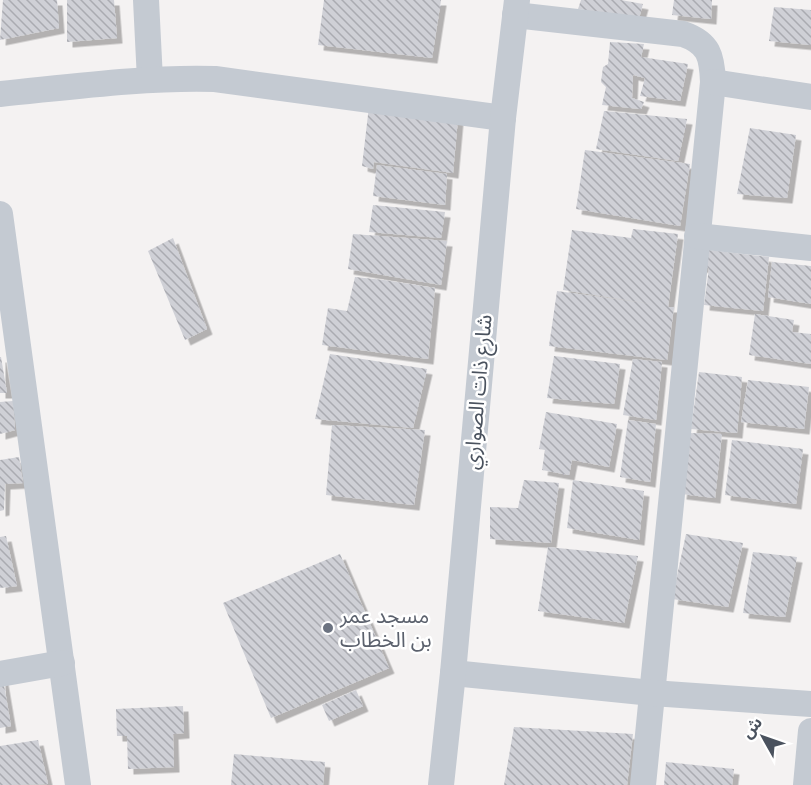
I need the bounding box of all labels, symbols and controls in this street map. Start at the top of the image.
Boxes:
street label: شارع ذات الصواري [458,313,501,471]
place label: مسجد عمر بن الخطاب [339,603,432,653]
marker: مسجد عمر بن الخطاب [321,621,335,635]
north arrow [733,707,793,767]
text: ش [738,713,766,742]

